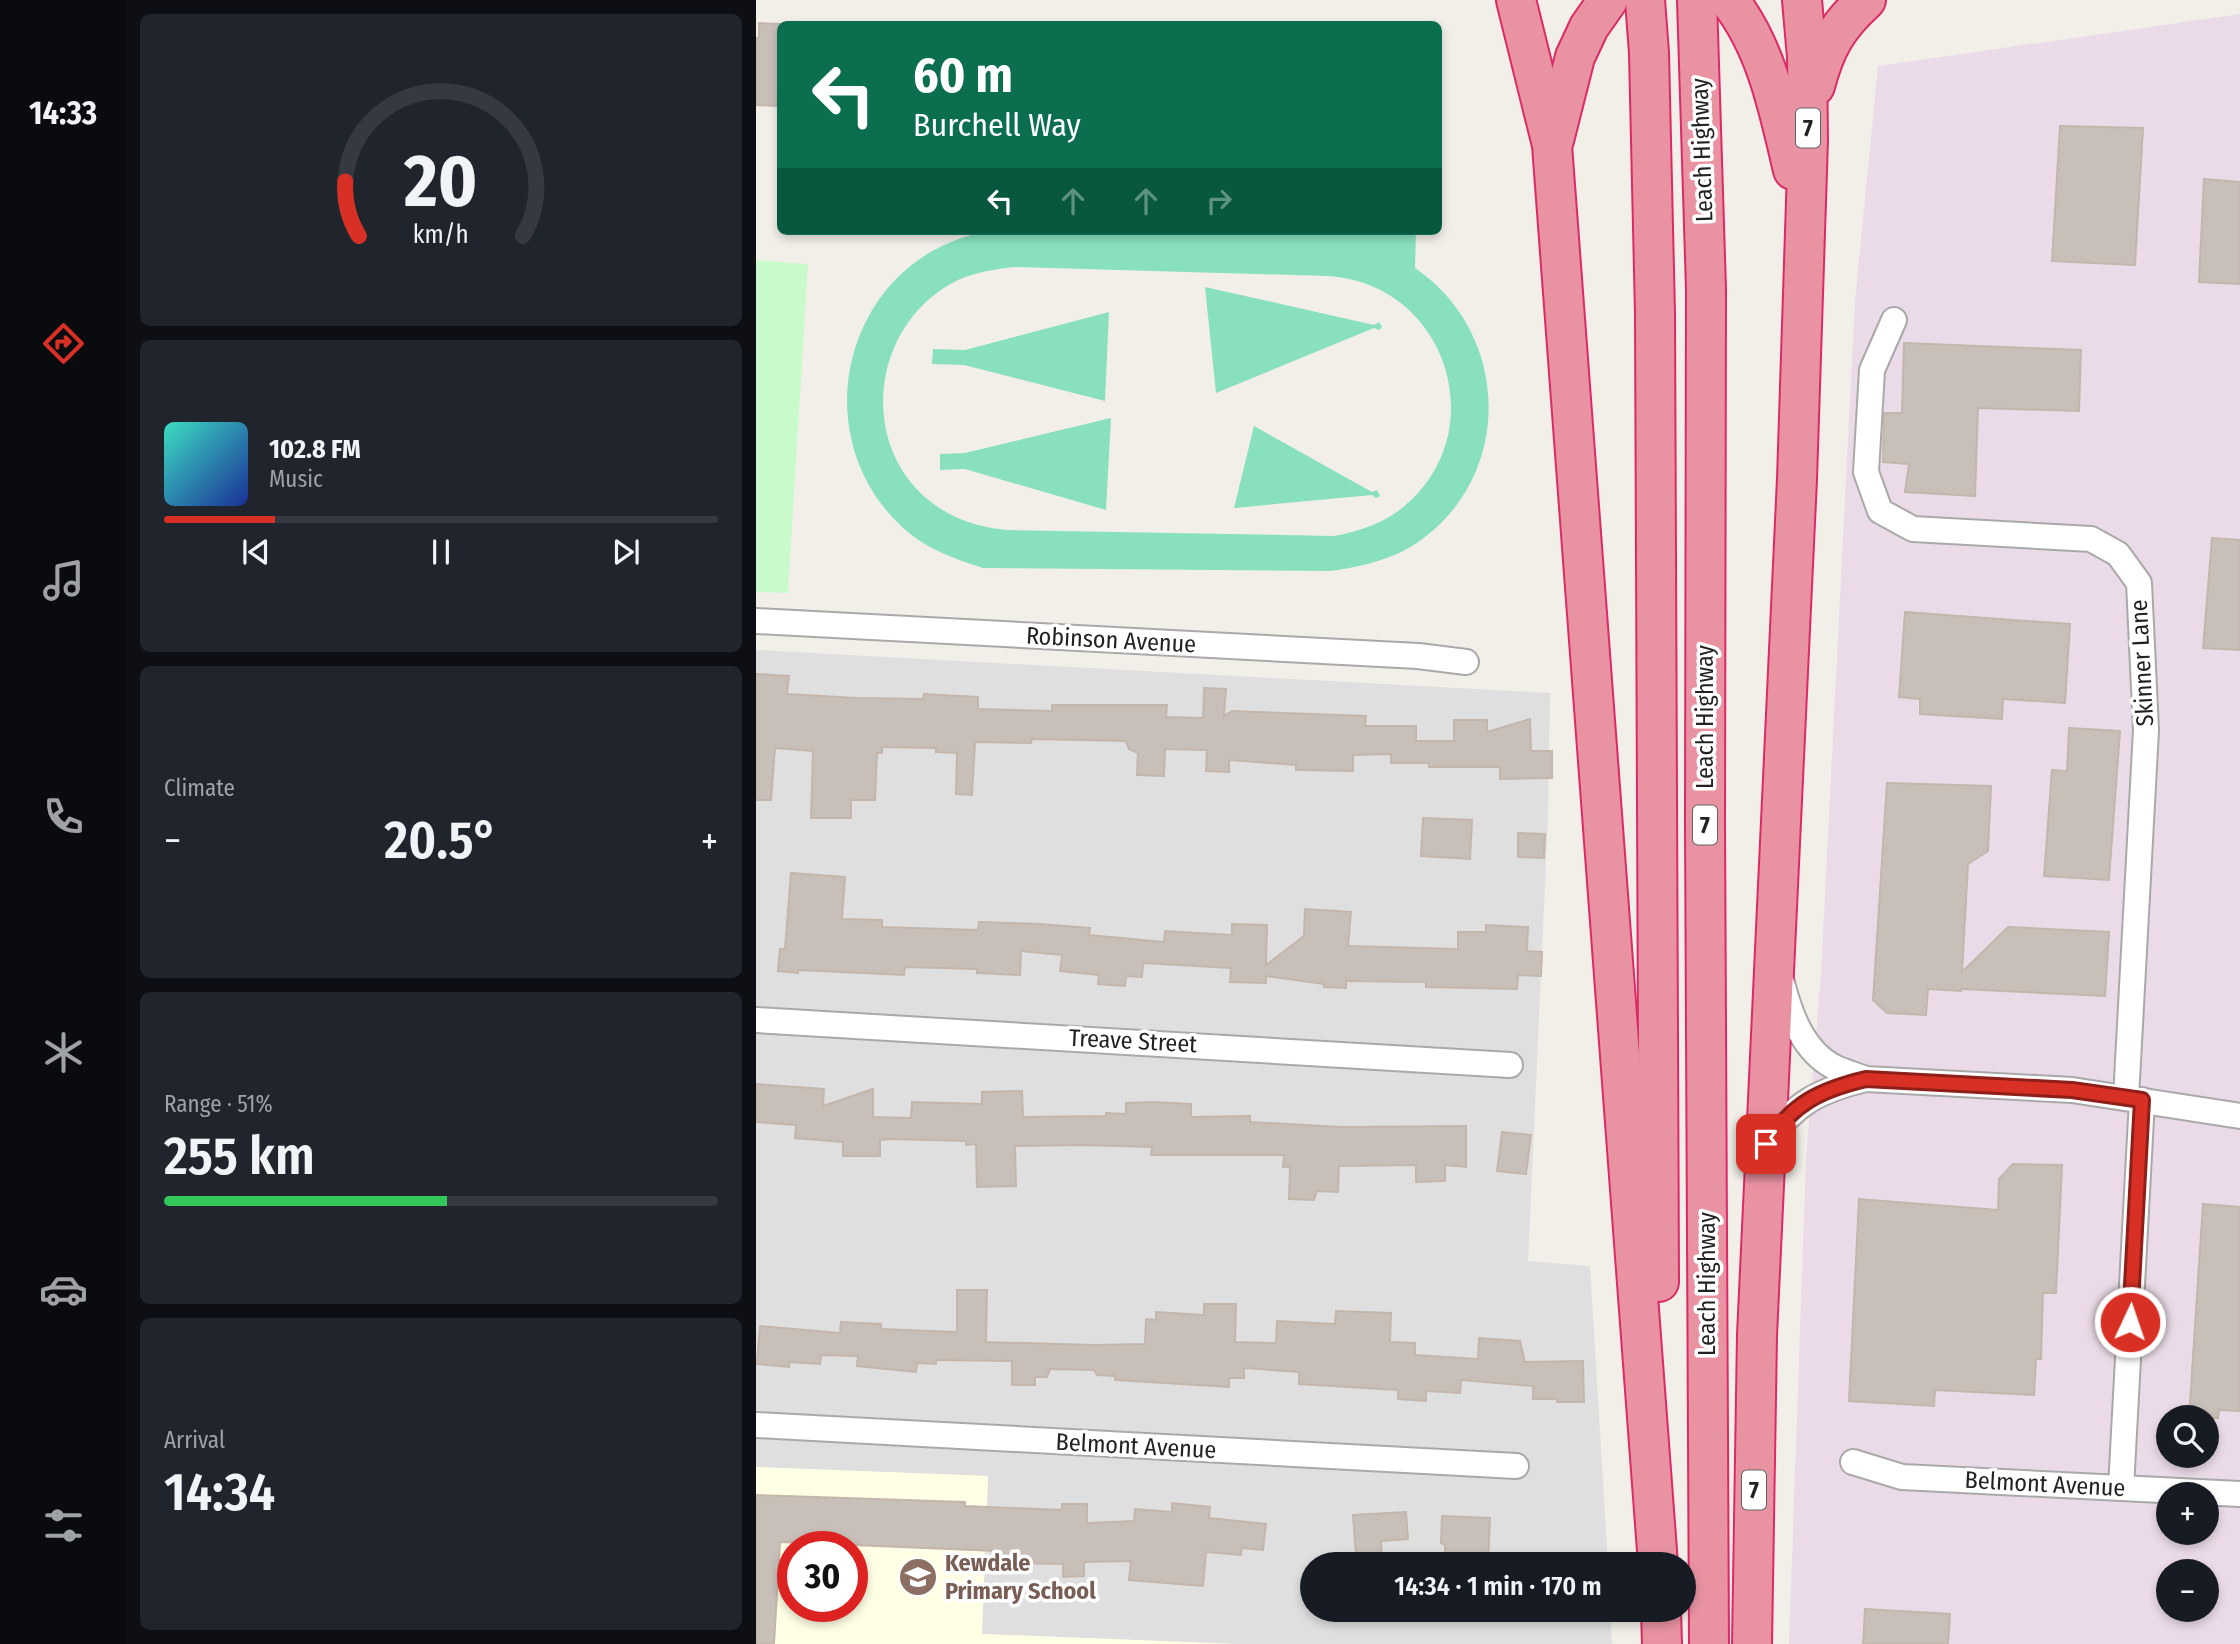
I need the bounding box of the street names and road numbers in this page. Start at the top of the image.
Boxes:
street label: Leach Highway [1685,77,1719,222]
road number: 7 [1796,108,1820,148]
street label: Skinner Lane [2125,599,2159,727]
street label: Robinson Avenue [1025,622,1197,658]
street label: Leach Highway [1691,645,1719,789]
road number: 7 [1693,806,1717,845]
street label: Treave Street [1068,1024,1198,1058]
street label: Leach Highway [1693,1212,1721,1356]
street label: Belmont Avenue [1055,1428,1217,1464]
street label: Belmont Avenue [1964,1466,2126,1502]
road number: 7 [1742,1470,1766,1510]

